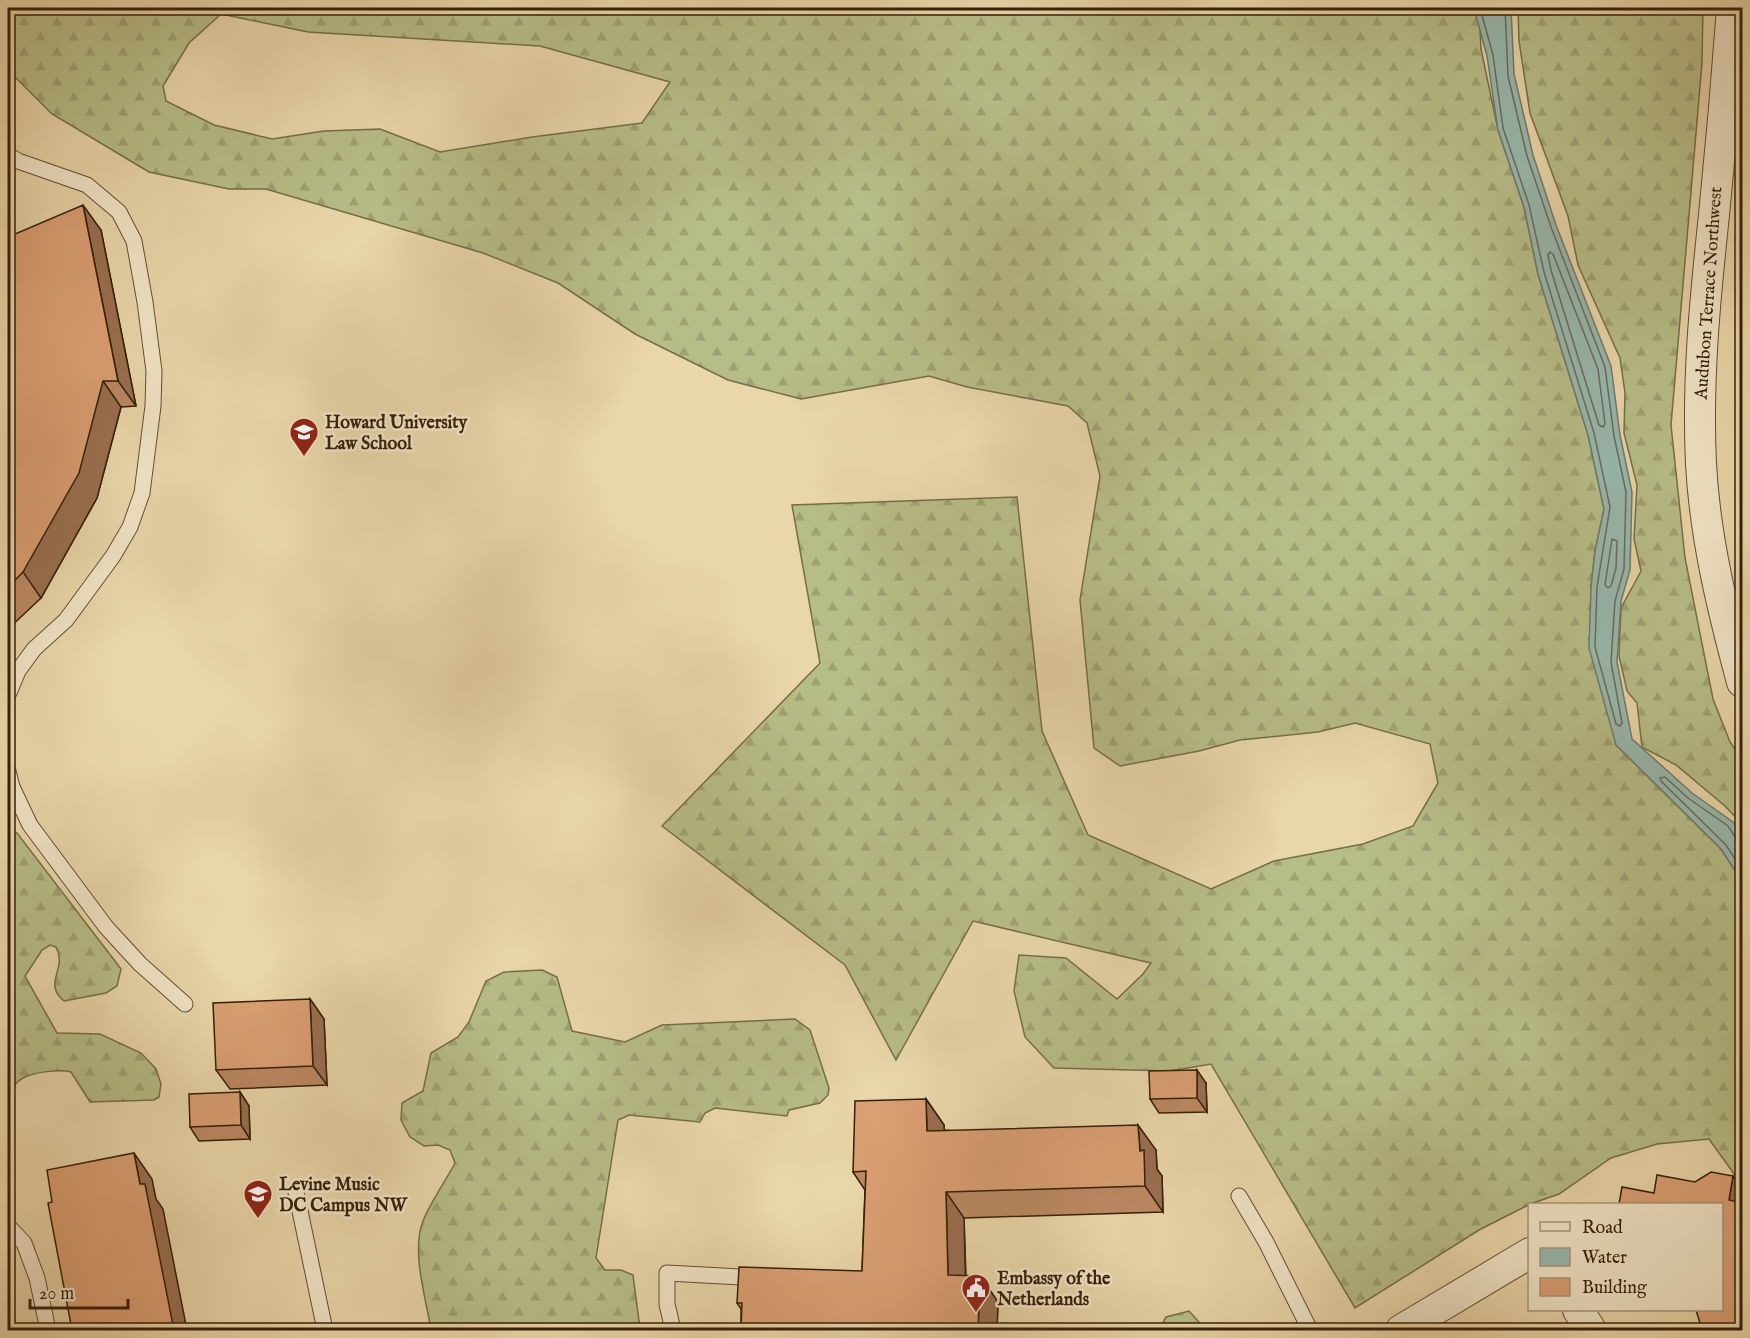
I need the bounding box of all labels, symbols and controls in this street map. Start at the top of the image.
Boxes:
street label: Audubon Terrace Northwest [1691,186,1728,401]
place label: Howard University Law School [325,412,469,456]
school or university icon: Howard University Law School [288,416,320,458]
place label: Levine Music DC Campus NW [279,1174,409,1218]
school or university icon: Levine Music DC Campus NW [242,1178,274,1220]
legend [1528,1203,1723,1311]
text: Road [1582,1217,1623,1240]
text: Water [1582,1247,1627,1270]
place label: Embassy of the Netherlands [996,1268,1111,1312]
scale bar [30,1272,128,1310]
public building icon: Embassy of the Netherlands [960,1272,992,1314]
text: Building [1582,1277,1647,1300]
text: 20 m [39,1283,74,1306]

